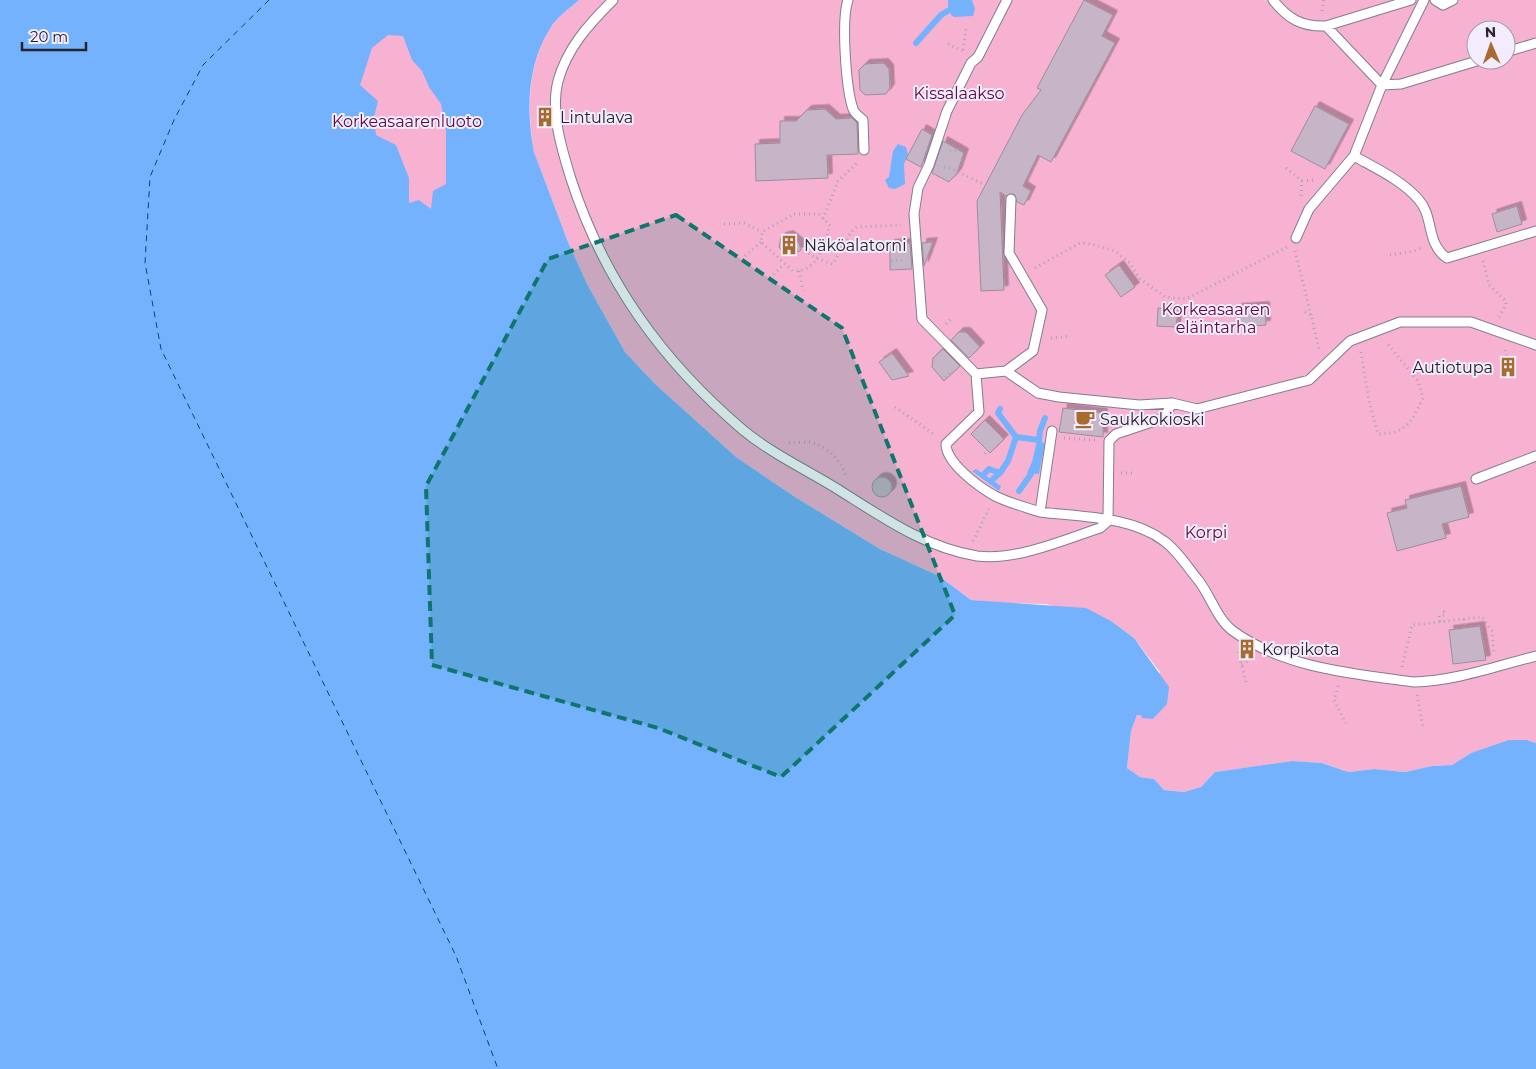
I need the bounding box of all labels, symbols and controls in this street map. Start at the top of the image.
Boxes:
scale bar [22,20,86,52]
north arrow [1466,20,1516,70]
text: N [1485,23,1497,41]
text: 20 m [30,27,68,46]
park label: Kissalaakso [913,84,1005,103]
building icon: Lintulava [534,106,556,128]
place label: Lintulava [560,108,633,127]
park label: Korkeasaarenluoto [332,112,482,131]
building icon: Näköalatorni [778,234,800,256]
place label: Näköalatorni [804,236,906,255]
park label: Korkeasaaren eläintarha [1162,300,1270,337]
building icon: Autiotupa [1497,356,1519,378]
place label: Autiotupa [1413,358,1493,377]
cafe icon: Saukkokioski [1074,408,1096,430]
place label: Saukkokioski [1100,410,1204,429]
park label: Korpi [1185,523,1227,542]
building icon: Korpikota [1236,638,1258,660]
place label: Korpikota [1262,640,1339,659]

